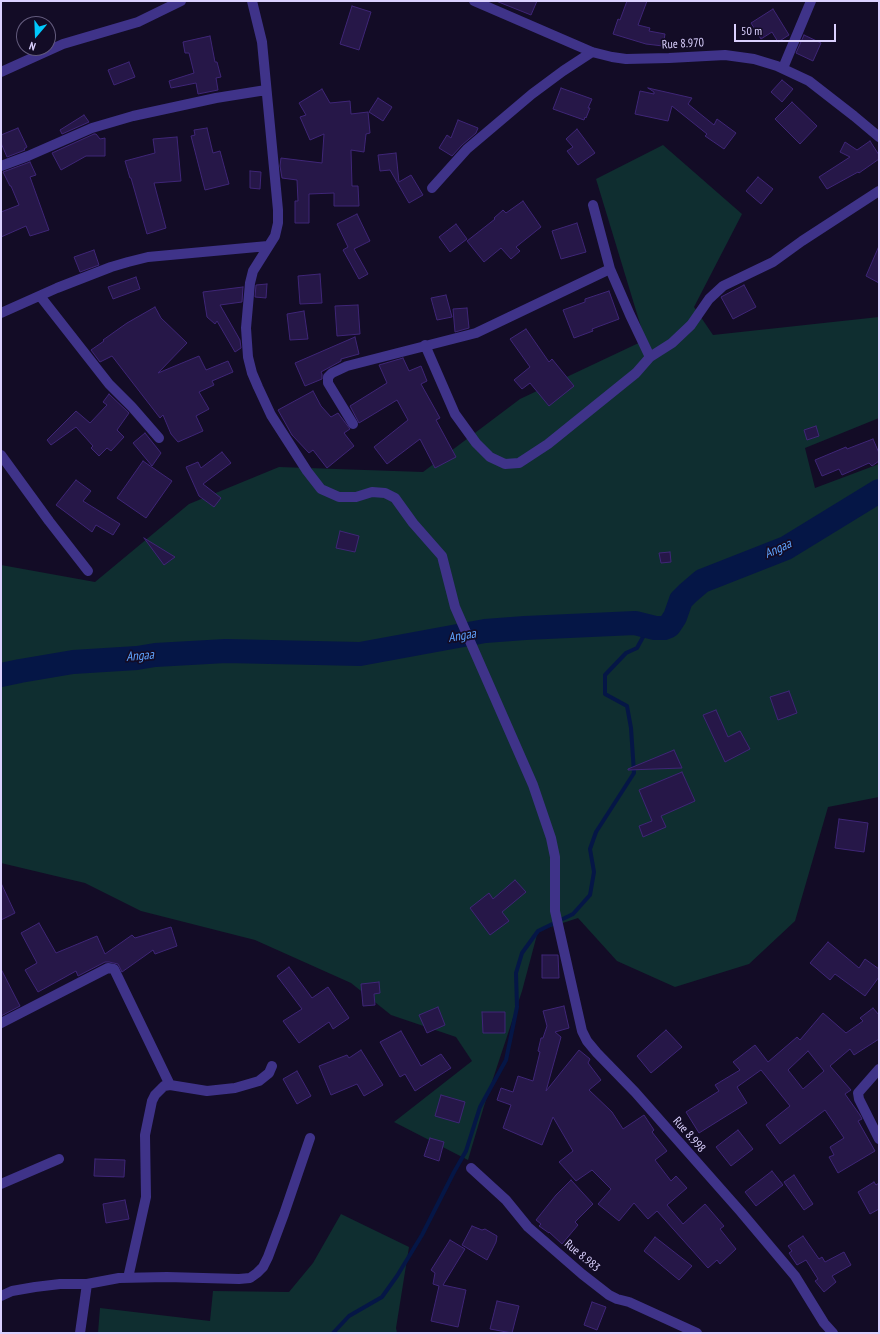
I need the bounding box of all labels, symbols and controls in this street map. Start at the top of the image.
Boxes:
north arrow [16,16,56,56]
scale bar [736,16,838,42]
text: 50 m [741,23,762,38]
street label: Rue 8.970 [662,36,704,52]
text: N [27,39,38,54]
water label: Angaa [762,536,794,562]
water label: Angaa [447,626,477,646]
water label: Angaa [125,647,155,665]
street label: Rue 8.998 [670,1114,708,1156]
street label: Rue 8.983 [561,1237,603,1275]

